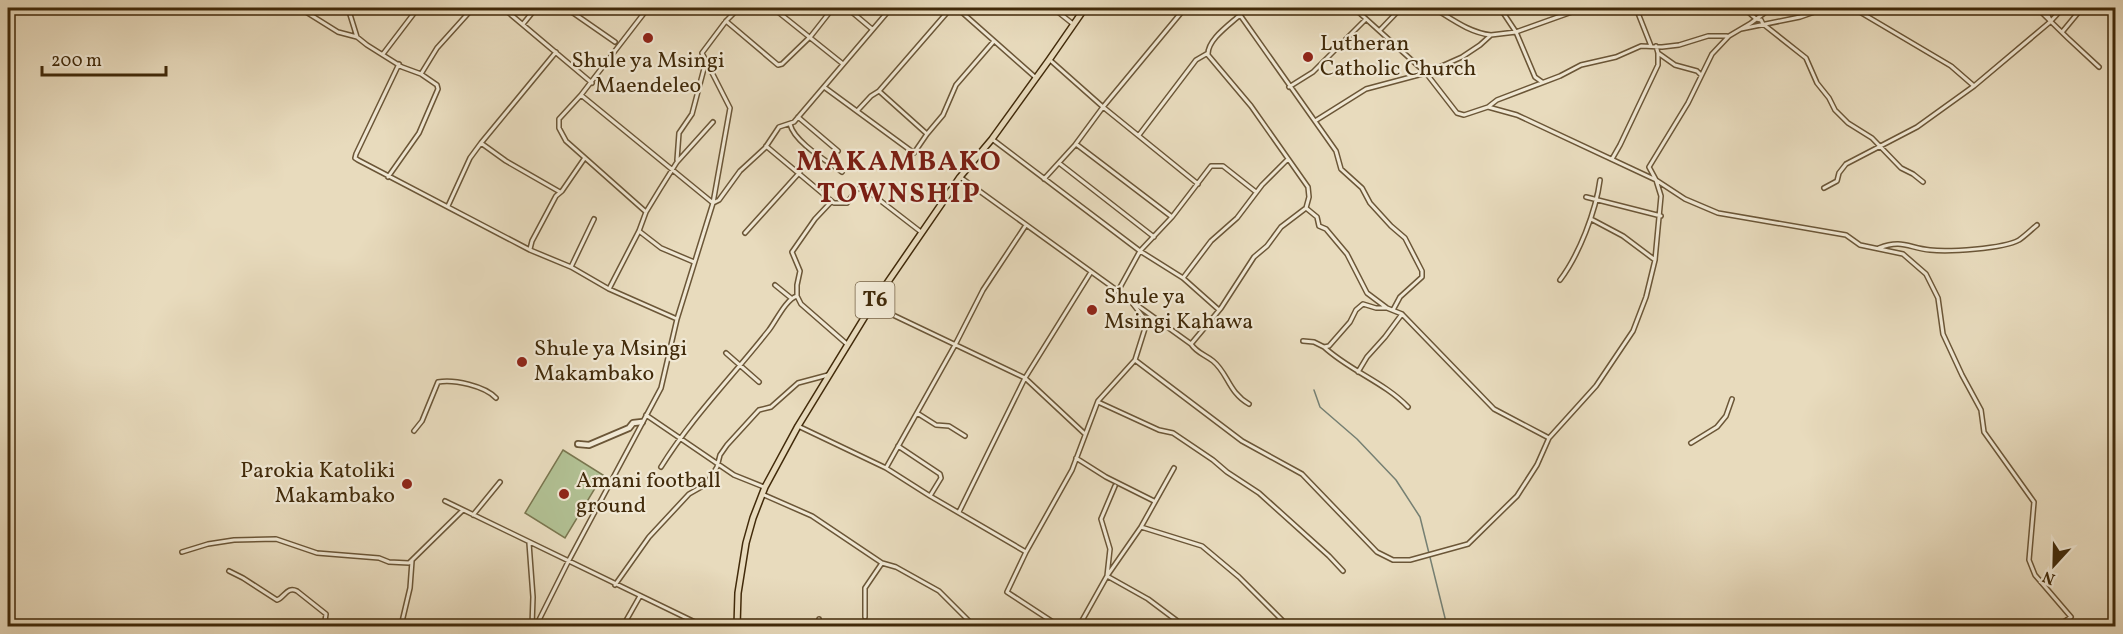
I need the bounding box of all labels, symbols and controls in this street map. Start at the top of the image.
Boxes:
place label: Lutheran Catholic Church [1320,29,1476,85]
marker: Shule ya Msingi Maendeleo [641,31,655,45]
scale bar [42,39,166,77]
place label: Shule ya Msingi Maendeleo [571,46,725,102]
text: 200 m [51,49,102,74]
marker: Lutheran Catholic Church [1301,50,1315,64]
district label: MAKAMBAKO TOWNSHIP [796,143,1002,214]
road number: T6 [856,282,894,318]
place label: Shule ya Msingi Kahawa [1104,282,1253,338]
marker: Shule ya Msingi Kahawa [1085,303,1099,317]
place label: Shule ya Msingi Makambako [534,334,687,390]
marker: Shule ya Msingi Makambako [515,355,529,369]
place label: Parokia Katoliki Makambako [240,456,395,512]
place label: Amani football ground [576,466,721,522]
marker: Parokia Katoliki Makambako [400,477,414,491]
marker: Amani football ground [557,487,571,501]
north arrow [2024,535,2084,595]
text: N [2039,565,2059,589]

